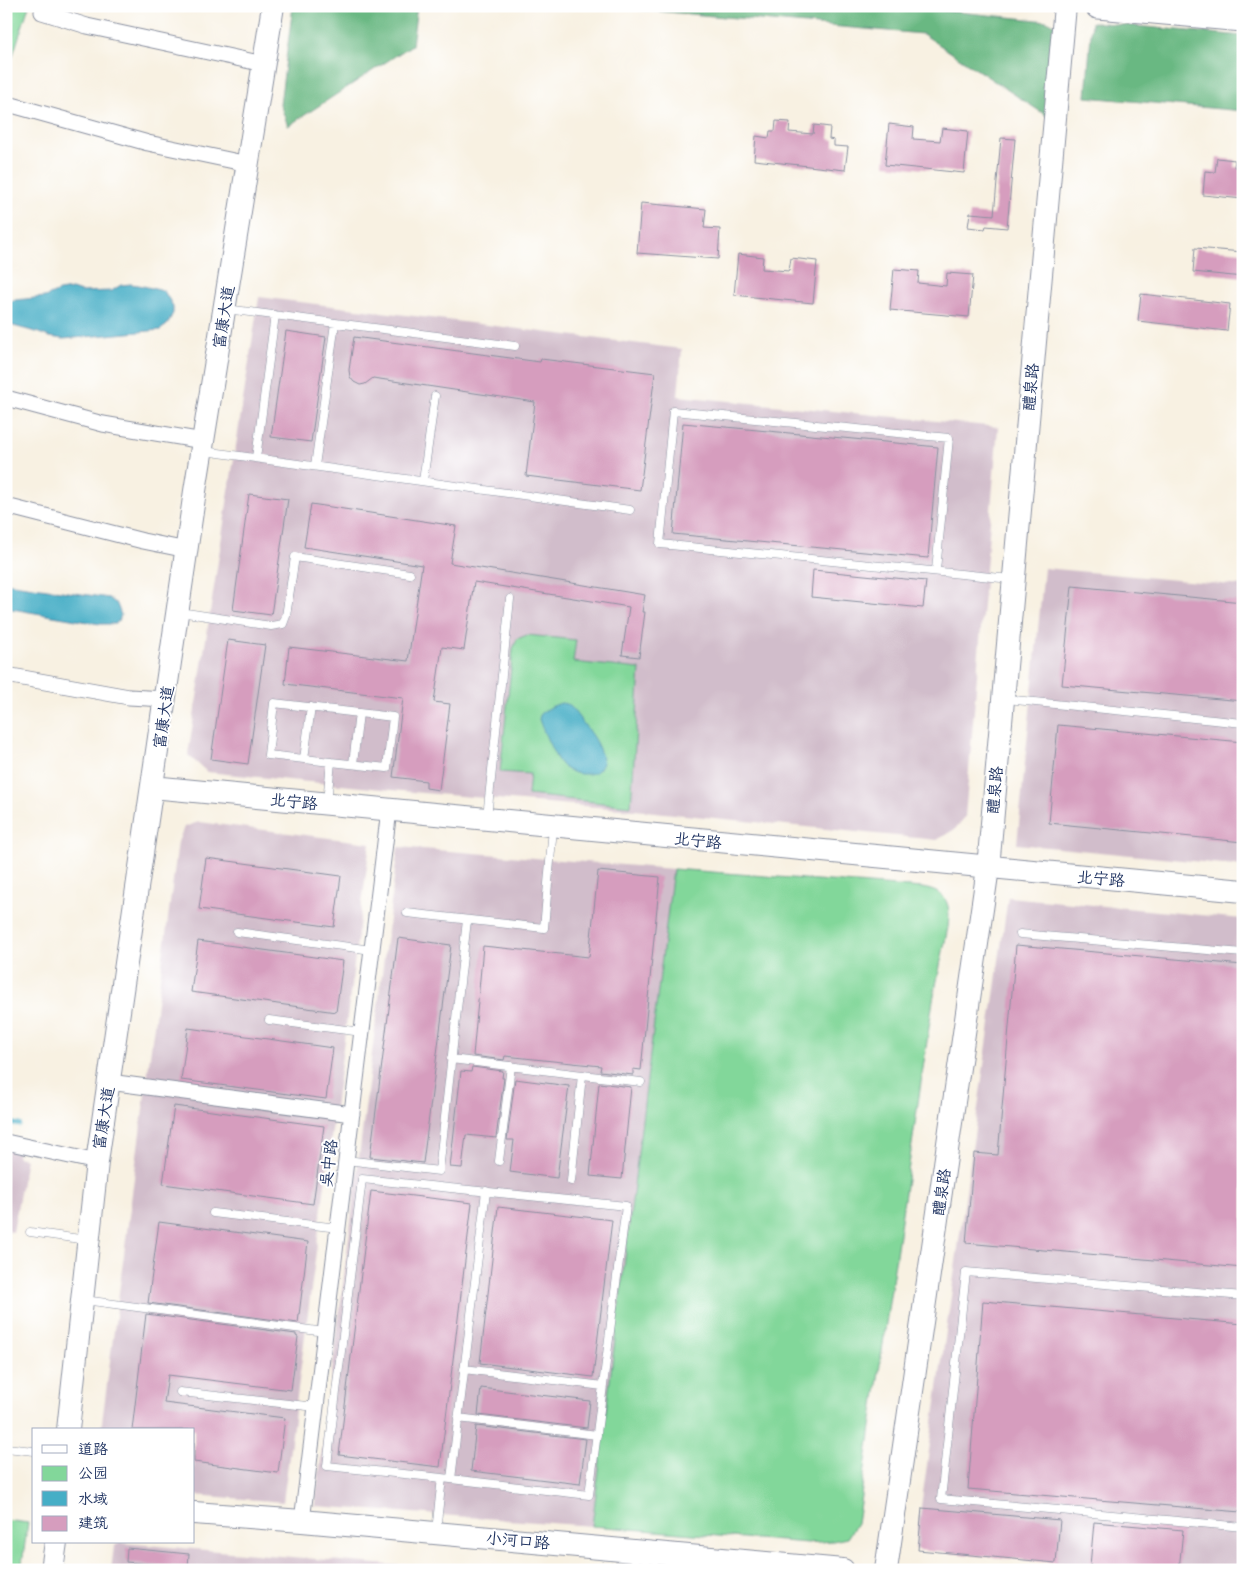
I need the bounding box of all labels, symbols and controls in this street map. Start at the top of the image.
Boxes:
street label: 富康大道 [209,284,238,350]
street label: 醴泉路 [1019,362,1042,412]
street label: 富康大道 [150,684,177,750]
street label: 醴泉路 [983,765,1006,815]
street label: 北宁路 [269,790,319,813]
street label: 北宁路 [673,829,723,852]
street label: 北宁路 [1076,867,1126,890]
street label: 富康大道 [89,1085,118,1151]
street label: 吴中路 [316,1138,341,1188]
street label: 醴泉路 [929,1167,954,1217]
legend [32,1428,195,1544]
text: 道路 [78,1440,108,1458]
text: 公园 [78,1464,108,1482]
text: 水域 [78,1490,108,1508]
text: 建筑 [78,1514,108,1532]
street label: 小河口路 [485,1528,551,1553]

